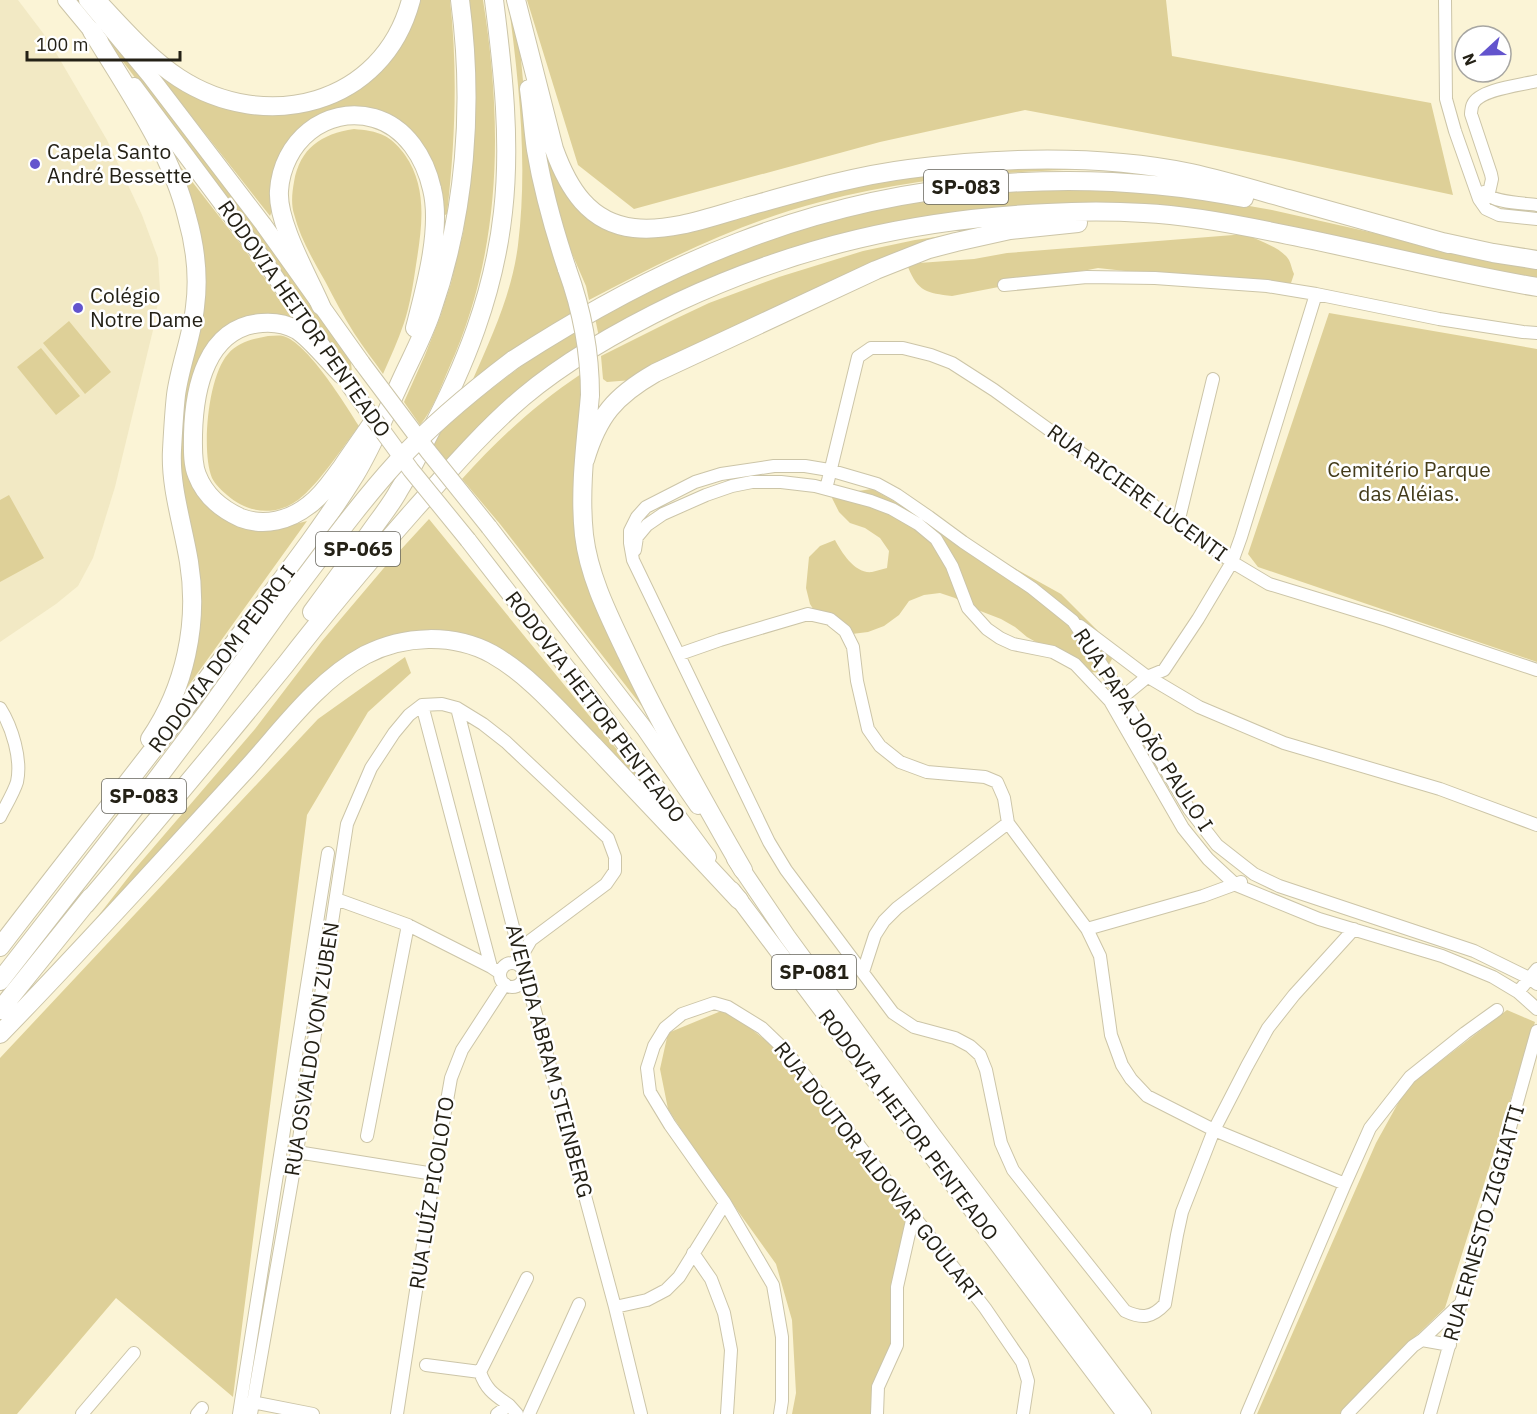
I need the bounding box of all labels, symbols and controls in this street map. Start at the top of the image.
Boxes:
scale bar [27,24,180,62]
north arrow [1453,24,1513,84]
text: 100 m [36,33,88,56]
text: N [1458,50,1481,69]
place label: Capela Santo André Bessette [47,137,192,189]
marker: Capela Santo André Bessette [28,157,42,171]
road number: SP-083 [924,170,1008,204]
street label: RODOVIA HEITOR PENTEADO [212,194,397,442]
place label: Colégio Notre Dame [90,281,203,333]
marker: Colégio Notre Dame [71,301,85,315]
street label: RUA RICIERE LUCENTI [1042,417,1233,567]
park label: Cemitério Parque das Aléias. [1327,455,1491,507]
road number: SP-065 [316,532,400,566]
street label: RODOVIA DOM PEDRO I [141,559,301,758]
street label: RODOVIA HEITOR PENTEADO [499,585,692,828]
street label: RUA PAPA JOÃO PAULO I [1068,623,1220,836]
road number: SP-083 [102,779,186,813]
street label: RUA OSVALDO VON ZUBEN [277,920,345,1178]
street label: AVENIDA ABRAM STEINBERG [500,921,600,1201]
road number: SP-081 [772,955,856,989]
street label: RODOVIA HEITOR PENTEADO [812,1003,1005,1246]
street label: RUA DOUTOR ALDOVAR GOULART [768,1035,989,1307]
street label: RUA LUÍZ PICOLOTO [402,1094,460,1291]
street label: RUA ERNESTO ZIGGIATTI [1436,1101,1530,1344]

